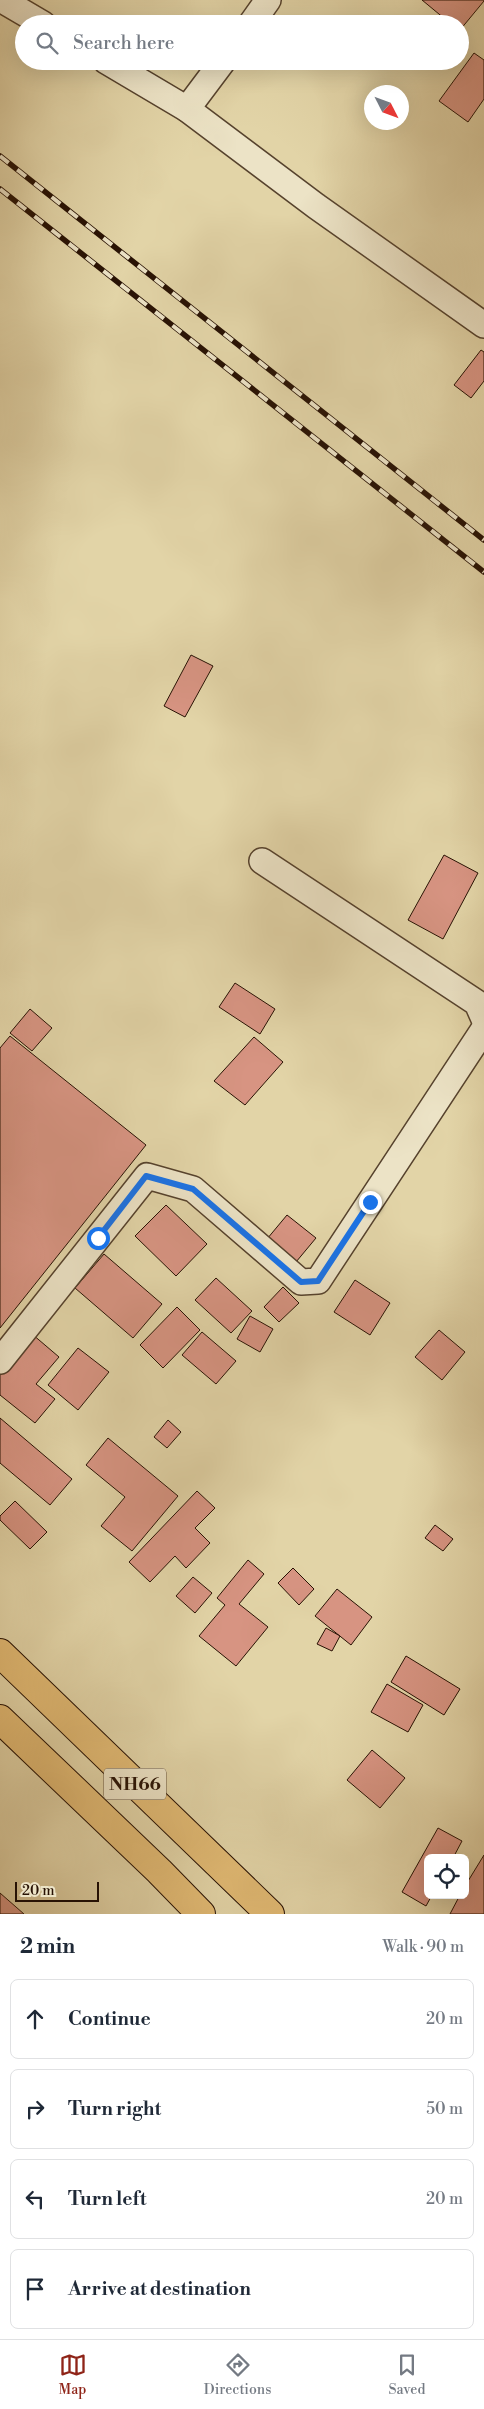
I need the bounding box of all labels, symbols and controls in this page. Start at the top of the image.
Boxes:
search box [15,15,469,70]
icon: search [33,29,61,57]
text: Search here [73,31,174,55]
north arrow [364,85,409,130]
route end [359,1191,382,1214]
route start [87,1227,110,1250]
road number: NH66 [104,1768,166,1800]
map controls [424,1854,469,1899]
button: locate [424,1854,469,1899]
scale bar [15,1879,99,1902]
text: 20 m [22,1882,54,1900]
text: 2 min [20,1934,75,1960]
text: Walk · 90 m [382,1937,464,1957]
icon: ahead [21,2005,49,2033]
text: Continue [68,2007,151,2031]
text: 20 m [426,2009,463,2029]
icon: right [21,2095,49,2123]
text: Turn right [68,2097,161,2121]
text: 50 m [426,2099,463,2119]
icon: left [21,2185,49,2213]
text: Turn left [68,2187,147,2211]
text: 20 m [426,2189,463,2209]
icon: arrive [21,2275,49,2303]
text: Arrive at destination [68,2277,251,2301]
tab: Map [59,2351,87,2399]
tab: Directions [204,2351,271,2399]
tab: Saved [389,2351,425,2399]

